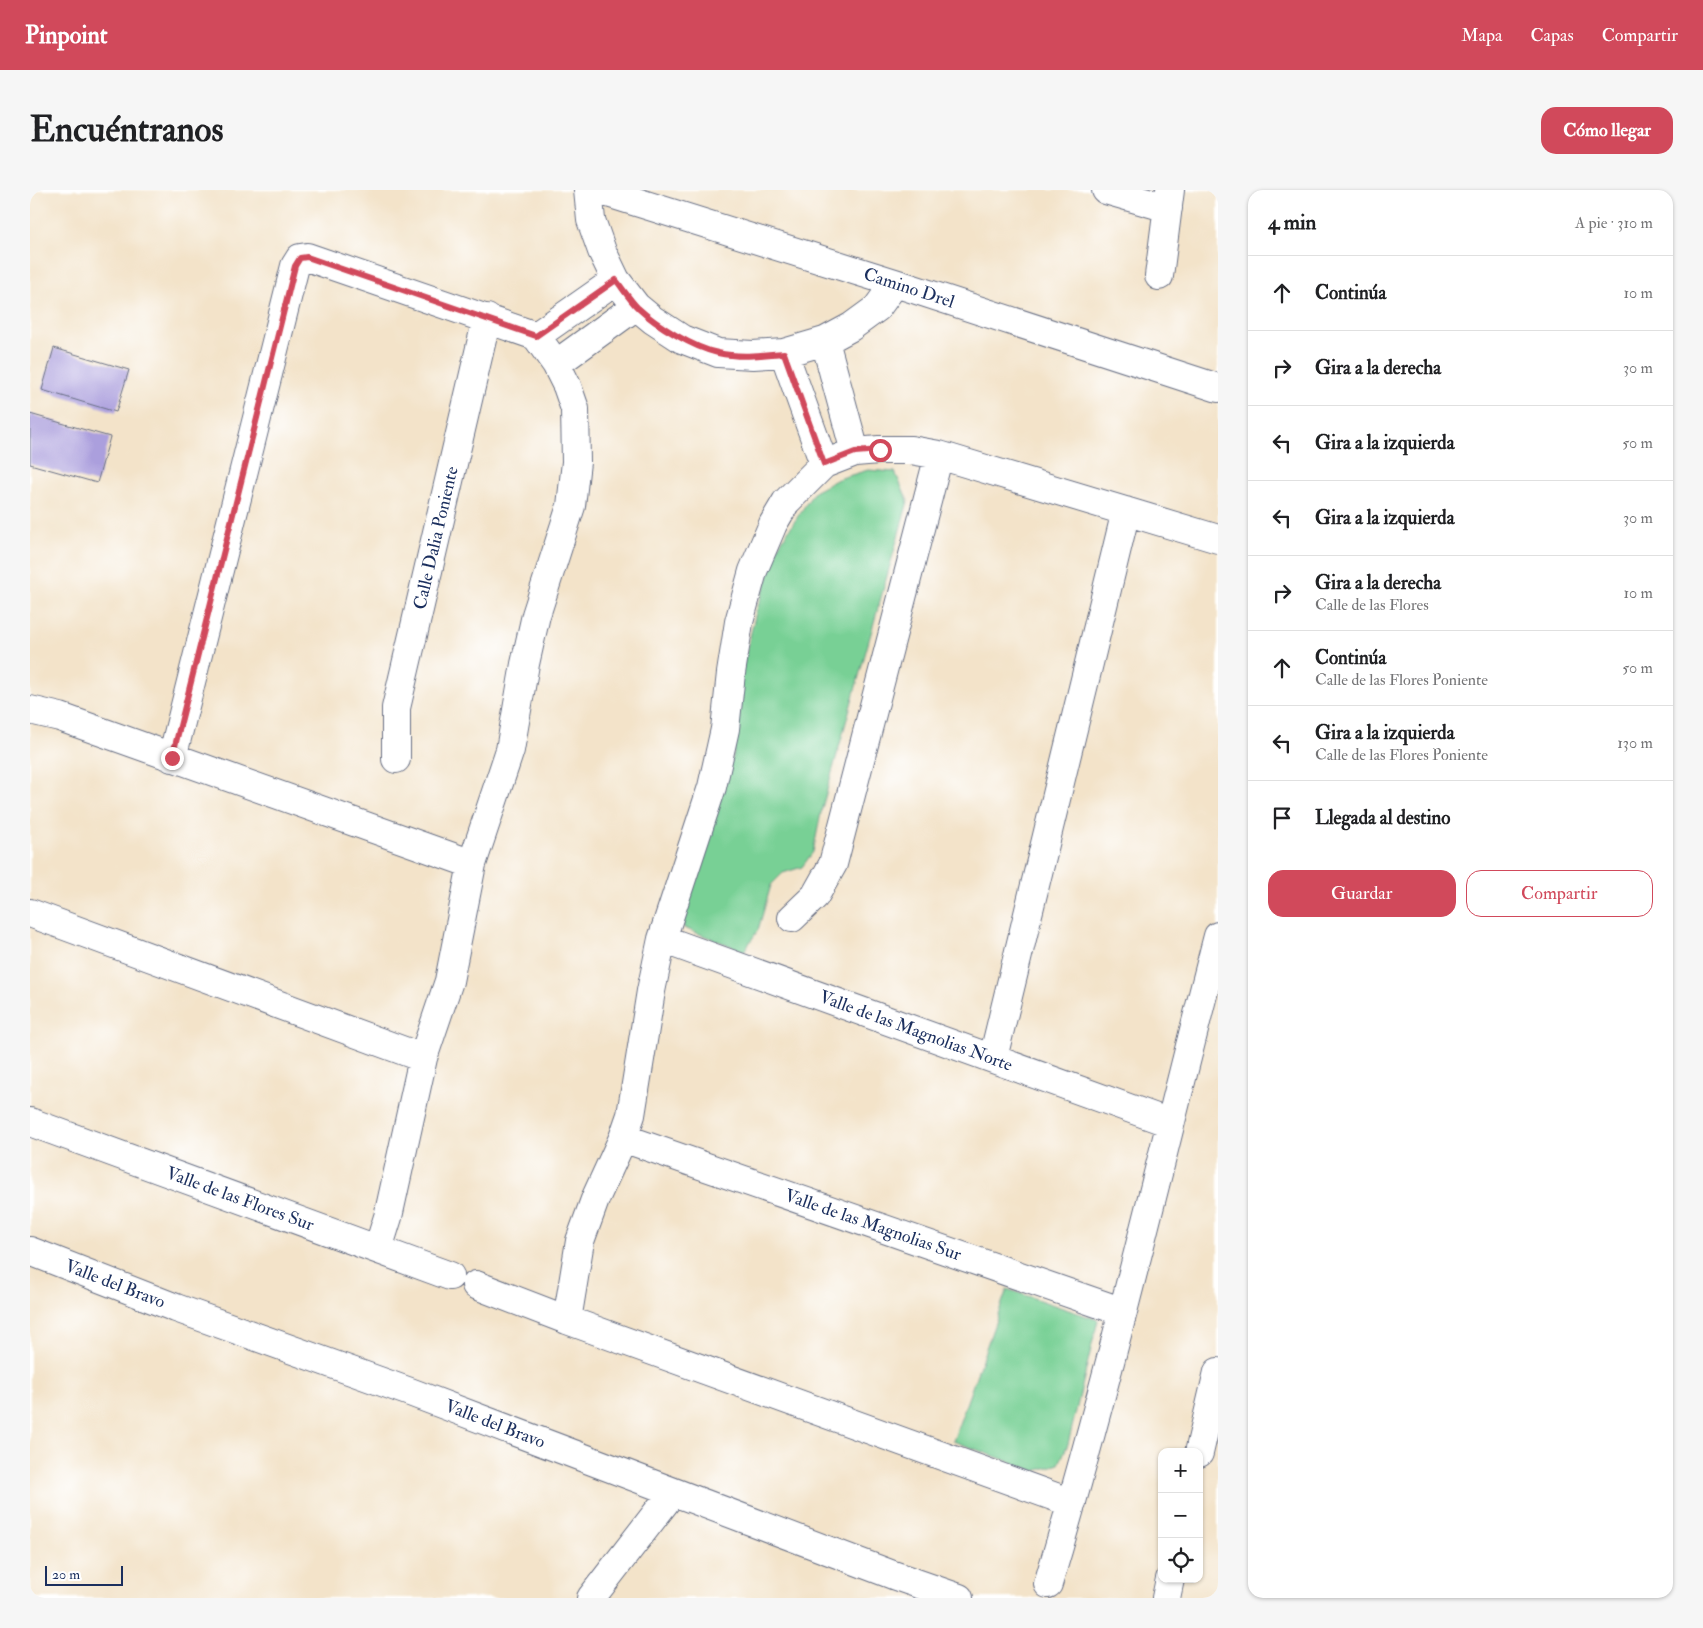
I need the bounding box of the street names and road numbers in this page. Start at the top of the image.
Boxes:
street label: Camino Drel [861,262,958,314]
street label: Calle Dalia Poniente [408,464,464,612]
street label: Valle de las Magnolias Norte [816,985,1016,1077]
street label: Valle de las Flores Sur [163,1162,317,1237]
street label: Valle de las Magnolias Sur [782,1184,965,1266]
street label: Valle del Bravo [62,1254,169,1314]
street label: Valle del Bravo [442,1394,549,1454]

